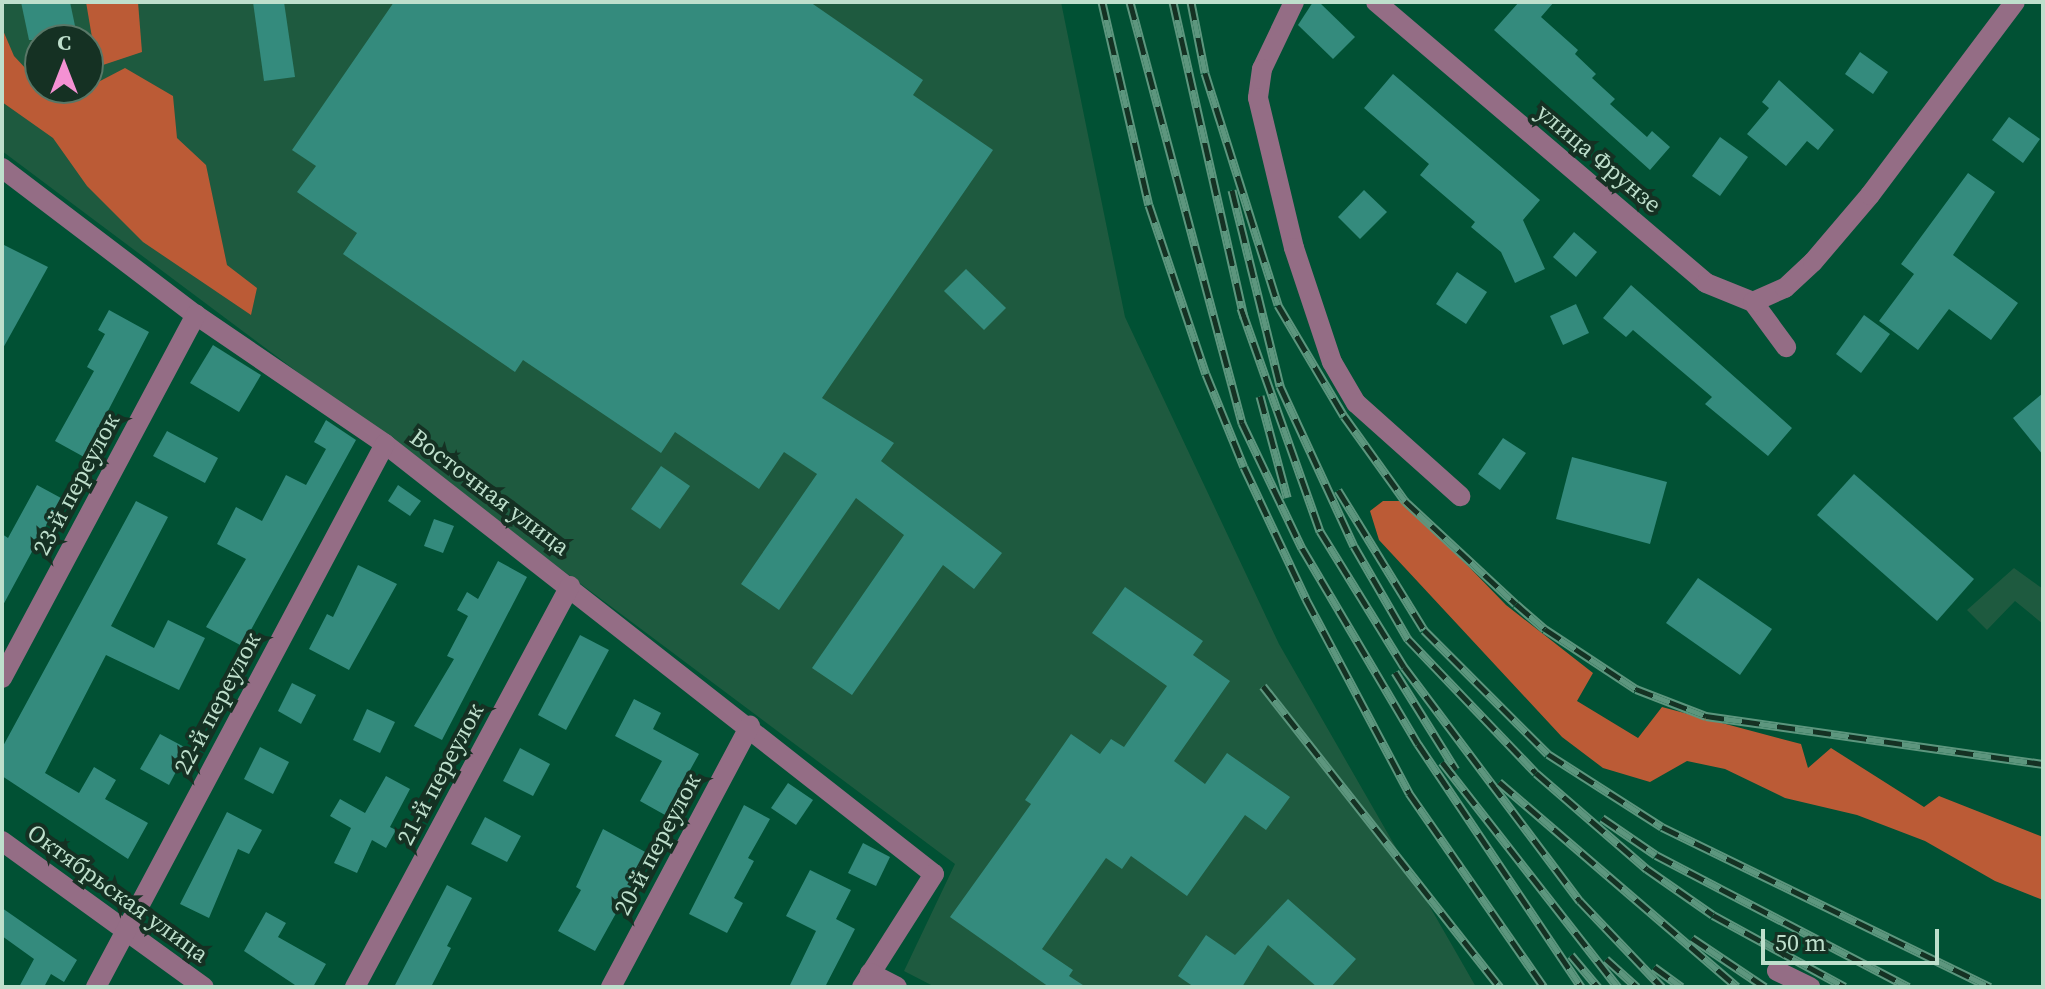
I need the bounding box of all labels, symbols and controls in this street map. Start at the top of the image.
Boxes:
north arrow [24,24,104,104]
text: С [57,27,71,57]
street label: улица Фрунзе [1531,97,1667,219]
street label: 23-й переулок [27,408,125,560]
street label: Восточная улица [405,423,575,561]
street label: 22-й переулок [168,627,266,779]
street label: 21-й переулок [391,698,489,850]
street label: 20-й переулок [608,768,706,920]
street label: Октябрьская улица [22,818,214,968]
scale bar [1765,913,1943,963]
text: 50 m [1775,926,1826,959]

